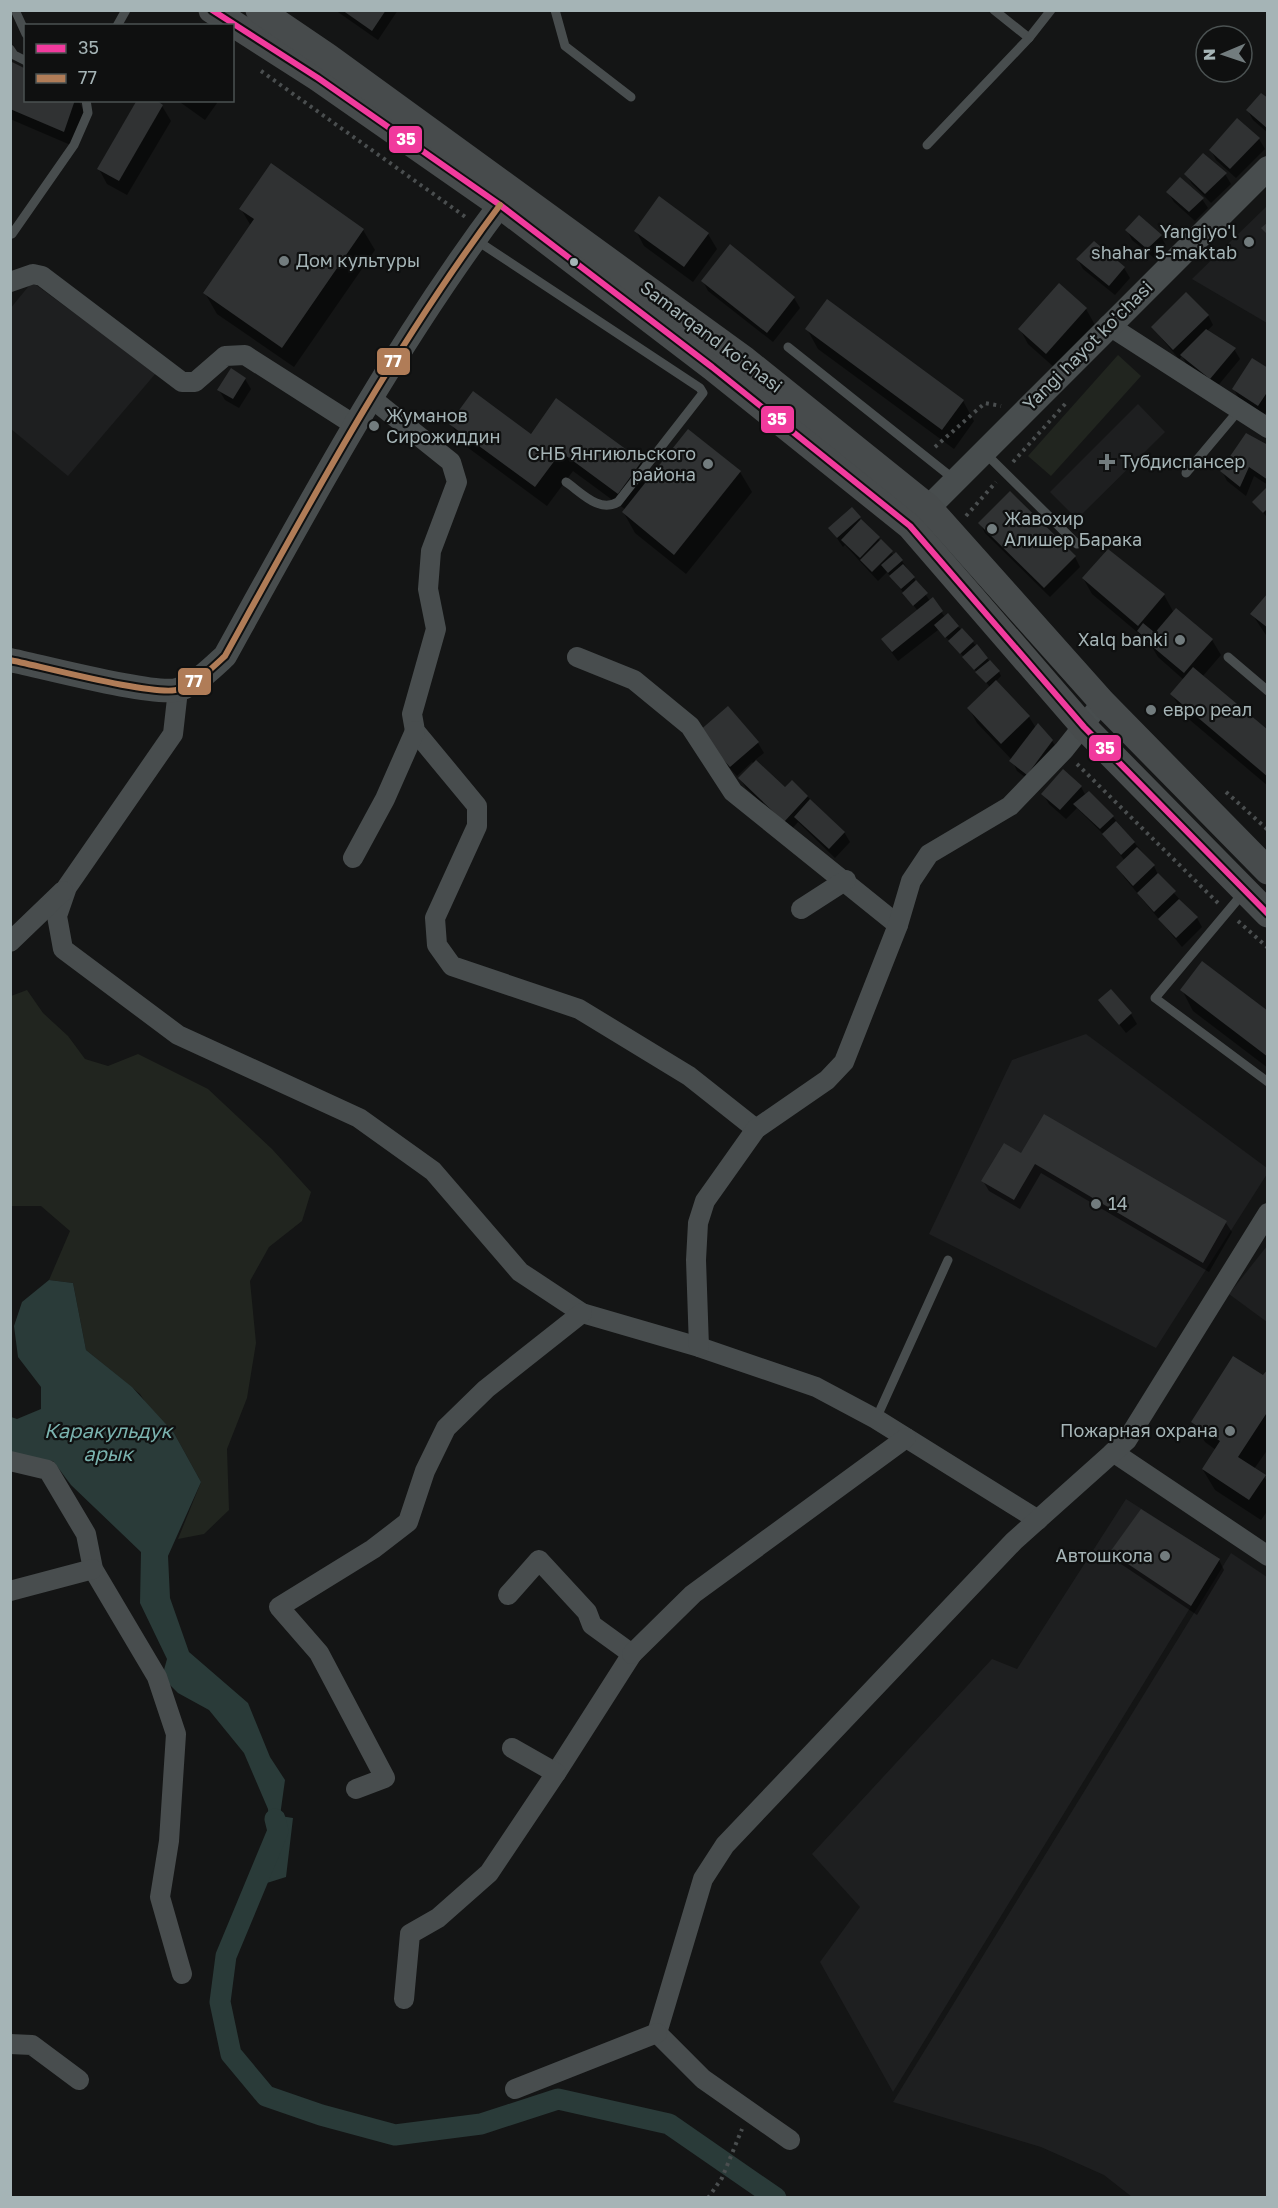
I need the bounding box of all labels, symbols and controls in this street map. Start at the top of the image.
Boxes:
legend [24,24,234,102]
north arrow [1194,24,1254,84]
text: 35 [78,36,99,58]
text: N [1199,48,1219,61]
text: 77 [78,66,97,88]
line badge: 35 [388,125,423,154]
text: 35 [396,129,416,149]
place label: Yangiyo'l shahar 5-maktab [1091,220,1237,263]
marker: Yangiyo'l shahar 5-maktab [1242,235,1256,249]
place label: Дом культуры [296,249,420,271]
marker: Дом культуры [277,254,291,268]
unlabelled marker [568,256,580,268]
street label: Samarqand ko'chasi [636,276,787,397]
street label: Yangi hayot ko'chasi [1018,276,1157,415]
line badge: 77 [376,347,411,376]
text: 77 [384,351,402,371]
place label: Жуманов Сирожиддин [386,404,500,447]
line badge: 35 [760,405,795,434]
text: 35 [767,409,787,429]
marker: Жуманов Сирожиддин [367,419,381,433]
place label: СНБ Янгиюльского района [528,442,696,485]
place label: Тубдиспансер [1120,450,1245,472]
marker: Тубдиспансер [1098,453,1116,471]
marker: СНБ Янгиюльского района [701,457,715,471]
place label: Жавохир Алишер Барака [1004,507,1142,550]
marker: Жавохир Алишер Барака [985,522,999,536]
place label: Xalq banki [1078,628,1168,650]
marker: Xalq banki [1173,633,1187,647]
line badge: 77 [177,667,212,696]
text: 77 [185,671,203,691]
place label: евро реал [1163,698,1252,720]
marker: евро реал [1144,703,1158,717]
line badge: 35 [1088,734,1122,762]
text: 35 [1095,738,1115,758]
place label: 14 [1108,1192,1128,1214]
marker: 14 [1089,1197,1103,1211]
water label: Каракульдук арык [44,1418,174,1465]
place label: Пожарная охрана [1060,1419,1218,1441]
marker: Пожарная охрана [1223,1424,1237,1438]
place label: Автошкола [1056,1544,1153,1566]
marker: Автошкола [1158,1549,1172,1563]

